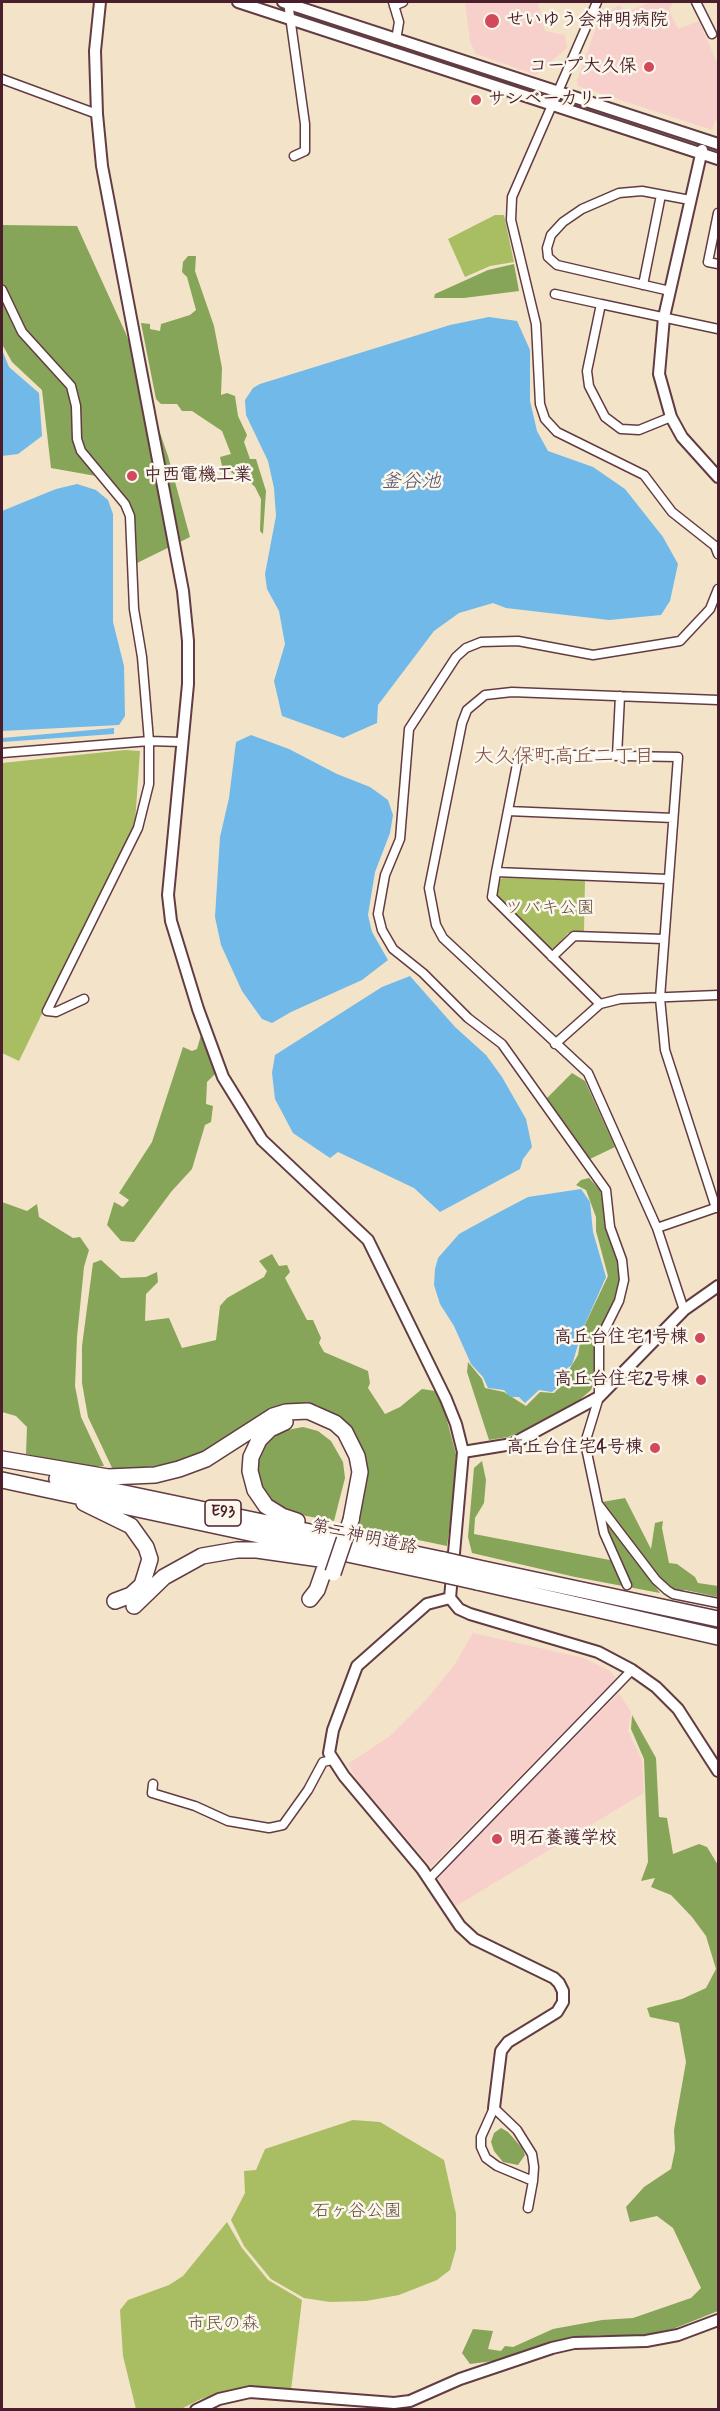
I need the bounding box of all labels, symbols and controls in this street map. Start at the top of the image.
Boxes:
place label: せいゆう会神明病院 [506,10,668,32]
marker: せいゆう会神明病院 [483,12,501,30]
place label: コープ大久保 [529,56,637,78]
marker: コープ大久保 [642,60,656,74]
place label: サンベーカリー [488,89,614,111]
marker: サンベーカリー [469,93,483,107]
place label: 中西電機工業 [144,465,252,487]
marker: 中西電機工業 [125,469,139,483]
water label: 釜谷池 [381,471,441,495]
district label: 大久保町高丘二丁目 [474,746,654,770]
park label: ツバキ公園 [505,898,595,920]
place label: 高丘台住宅1号棟 [554,1327,688,1349]
marker: 高丘台住宅1号棟 [693,1331,707,1345]
place label: 高丘台住宅2号棟 [554,1369,689,1391]
marker: 高丘台住宅2号棟 [694,1373,708,1387]
place label: 高丘台住宅4号棟 [507,1437,643,1459]
marker: 高丘台住宅4号棟 [648,1441,662,1455]
road number: E93 [205,1500,241,1526]
street label: 第二神明道路 [309,1516,419,1560]
place label: 明石養護学校 [509,1828,617,1850]
marker: 明石養護学校 [490,1832,504,1846]
park label: 石ヶ谷公園 [312,2201,402,2223]
park label: 市民の森 [187,2314,259,2336]

